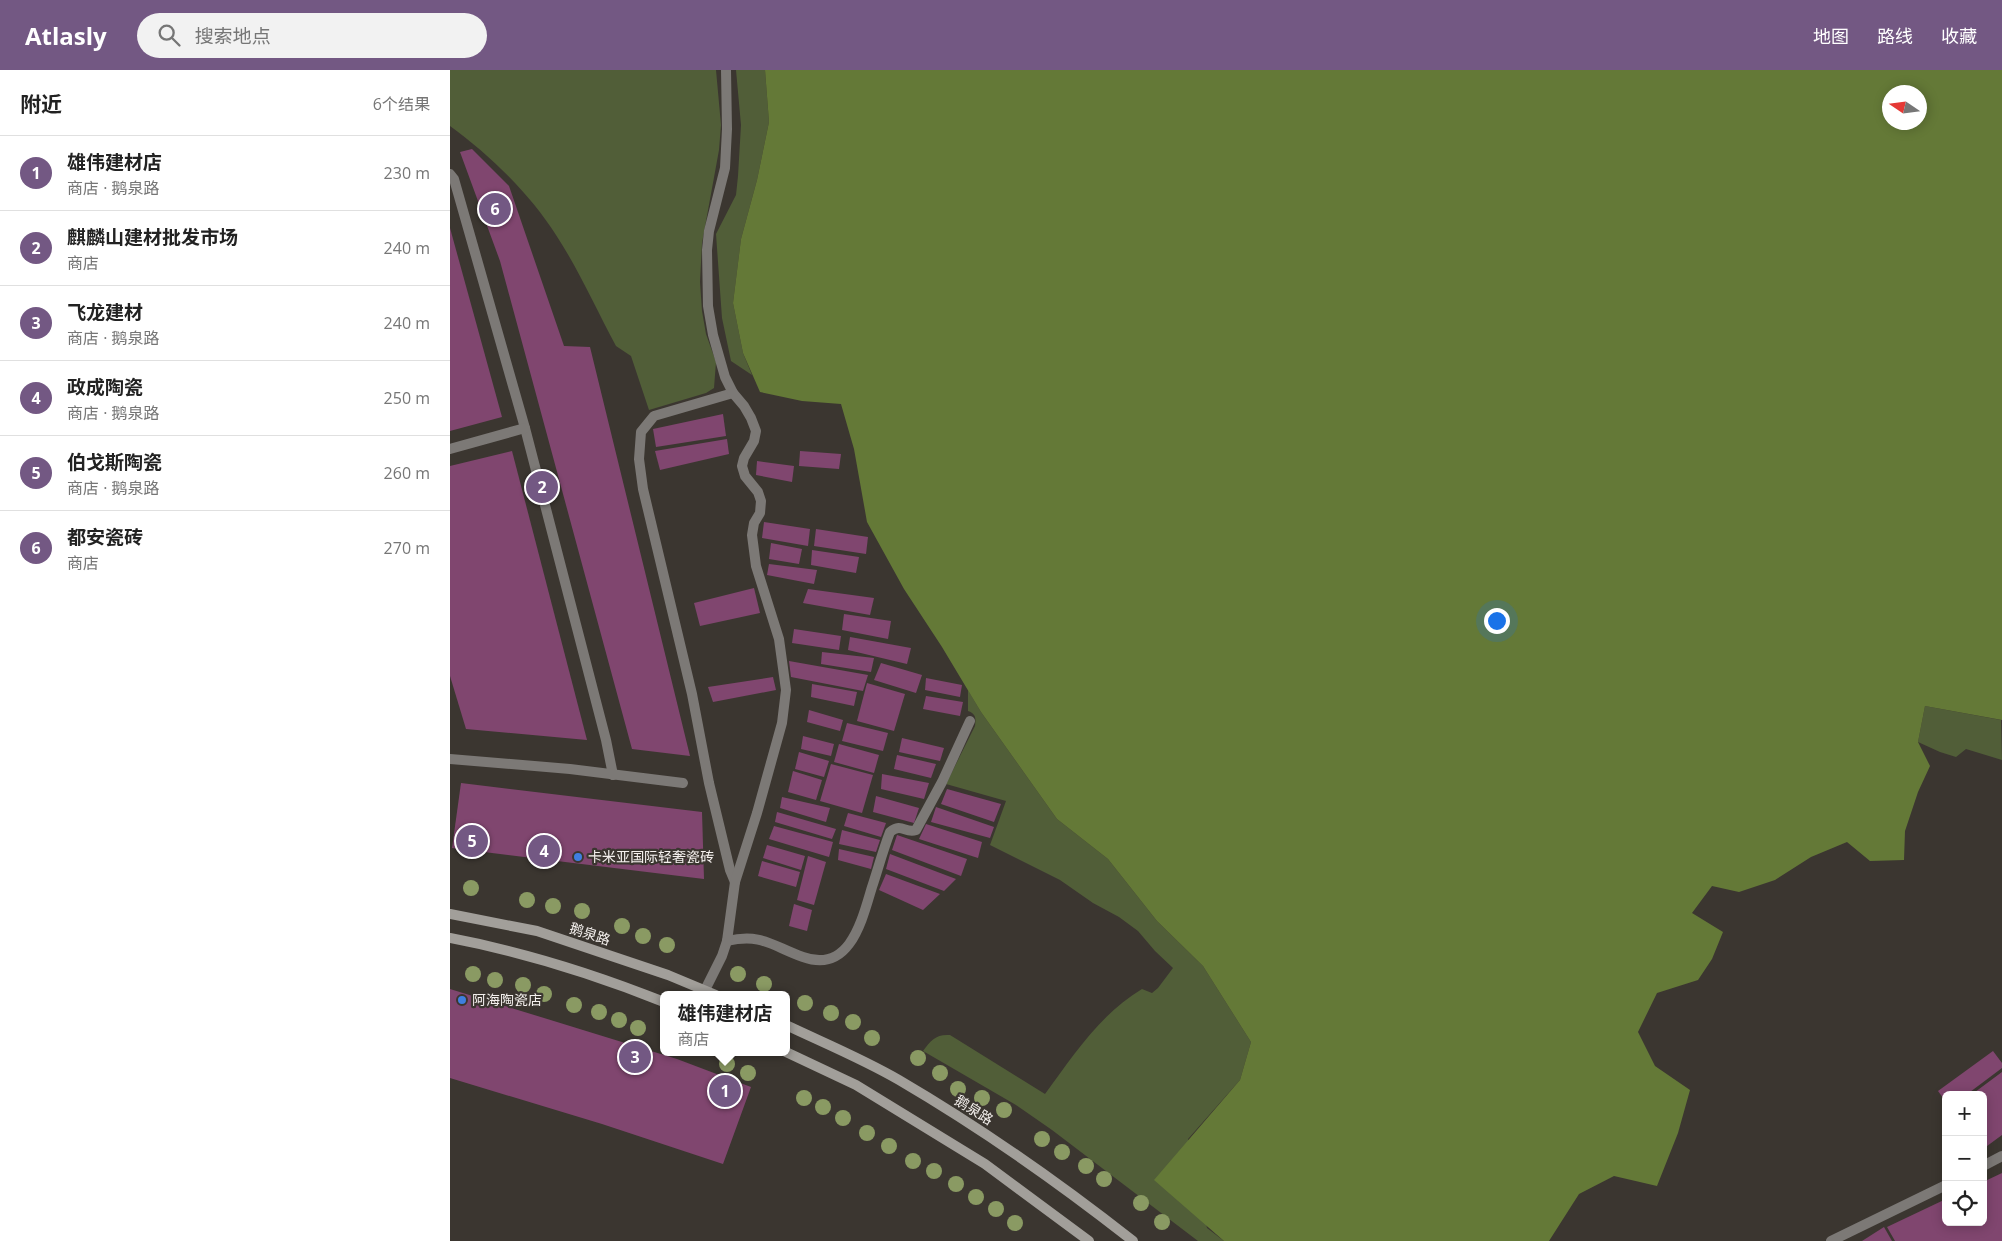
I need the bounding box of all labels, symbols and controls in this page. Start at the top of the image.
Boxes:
search box [137,13,487,58]
text: Atlasly [25,19,107,52]
icon: search [155,21,183,49]
text: 搜索地点 [195,23,271,49]
text: 地图 [1813,24,1849,48]
text: 路线 [1877,24,1913,48]
text: 收藏 [1941,24,1977,48]
north arrow [1882,85,1927,130]
text: 附近 [20,90,62,118]
text: 6个结果 [373,93,430,115]
text: 雄伟建材店 [67,149,162,175]
text: 1 [31,162,41,184]
text: 230 m [384,162,430,184]
text: 商店 · 鹅泉路 [67,177,160,199]
pin: 6 [479,190,511,228]
text: 麒麟山建材批发市场 [67,224,238,250]
text: 2 [31,237,41,259]
text: 240 m [384,237,430,259]
text: 商店 [67,252,99,274]
text: 飞龙建材 [67,299,143,325]
text: 3 [31,312,41,334]
text: 240 m [384,312,430,334]
text: 商店 · 鹅泉路 [67,327,160,349]
text: 政成陶瓷 [67,374,143,400]
text: 4 [31,387,41,409]
text: 250 m [384,387,430,409]
text: 商店 · 鹅泉路 [67,402,160,424]
text: 伯戈斯陶瓷 [67,449,162,475]
text: 5 [31,462,41,484]
text: 260 m [384,462,430,484]
pin: 2 [526,468,558,506]
text: 商店 · 鹅泉路 [67,477,160,499]
text: 都安瓷砖 [67,524,143,550]
text: 6 [31,537,41,559]
text: 270 m [384,537,430,559]
text: 商店 [67,552,99,574]
your location [1484,608,1510,634]
pin: 5 [456,822,488,860]
pin: 4 [528,832,560,870]
place label: 卡米亚国际轻奢瓷砖 [588,847,714,866]
marker: 卡米亚国际轻奢瓷砖 [572,851,584,863]
street label: 鹅泉路 [567,918,613,949]
place label: 阿海陶瓷店 [472,990,542,1009]
popup [660,991,790,1056]
marker: 阿海陶瓷店 [456,994,468,1006]
text: 雄伟建材店 [677,1000,773,1026]
text: 商店 [677,1028,710,1050]
pin: 3 [619,1038,651,1076]
pin: 1 [709,1072,741,1110]
street label: 鹅泉路 [951,1090,997,1129]
map controls [1942,1091,1987,1226]
button: + [1942,1091,1987,1136]
button: − [1942,1136,1987,1181]
button: locate [1942,1181,1987,1226]

